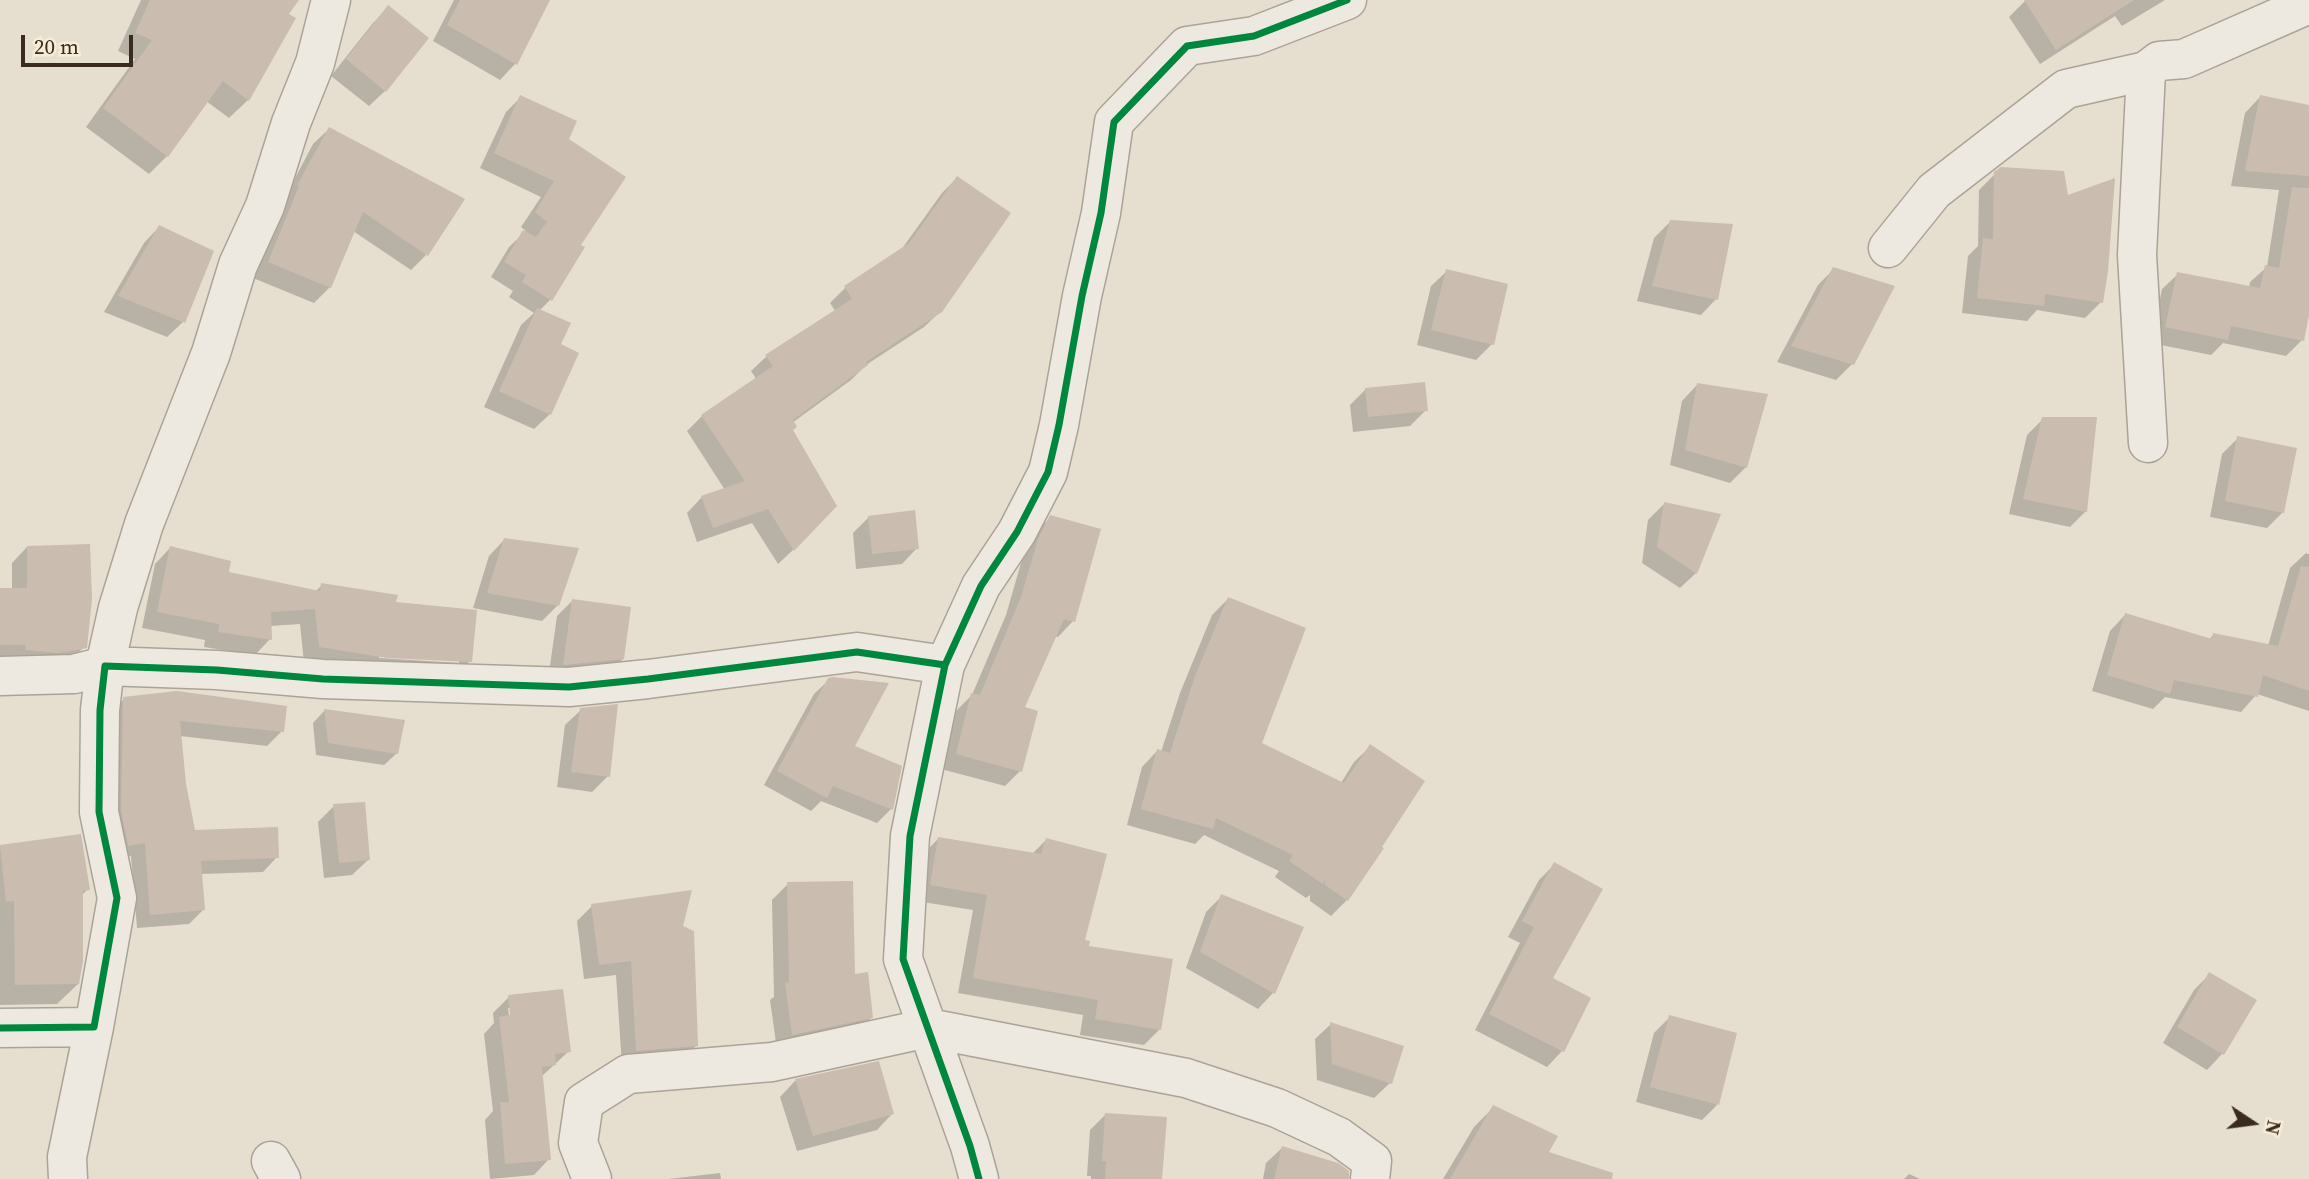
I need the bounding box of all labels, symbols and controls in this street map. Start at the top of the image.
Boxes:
scale bar [24,21,136,65]
text: 20 m [34,32,79,61]
north arrow [2218,1088,2288,1158]
text: N [2259,1118,2288,1137]

